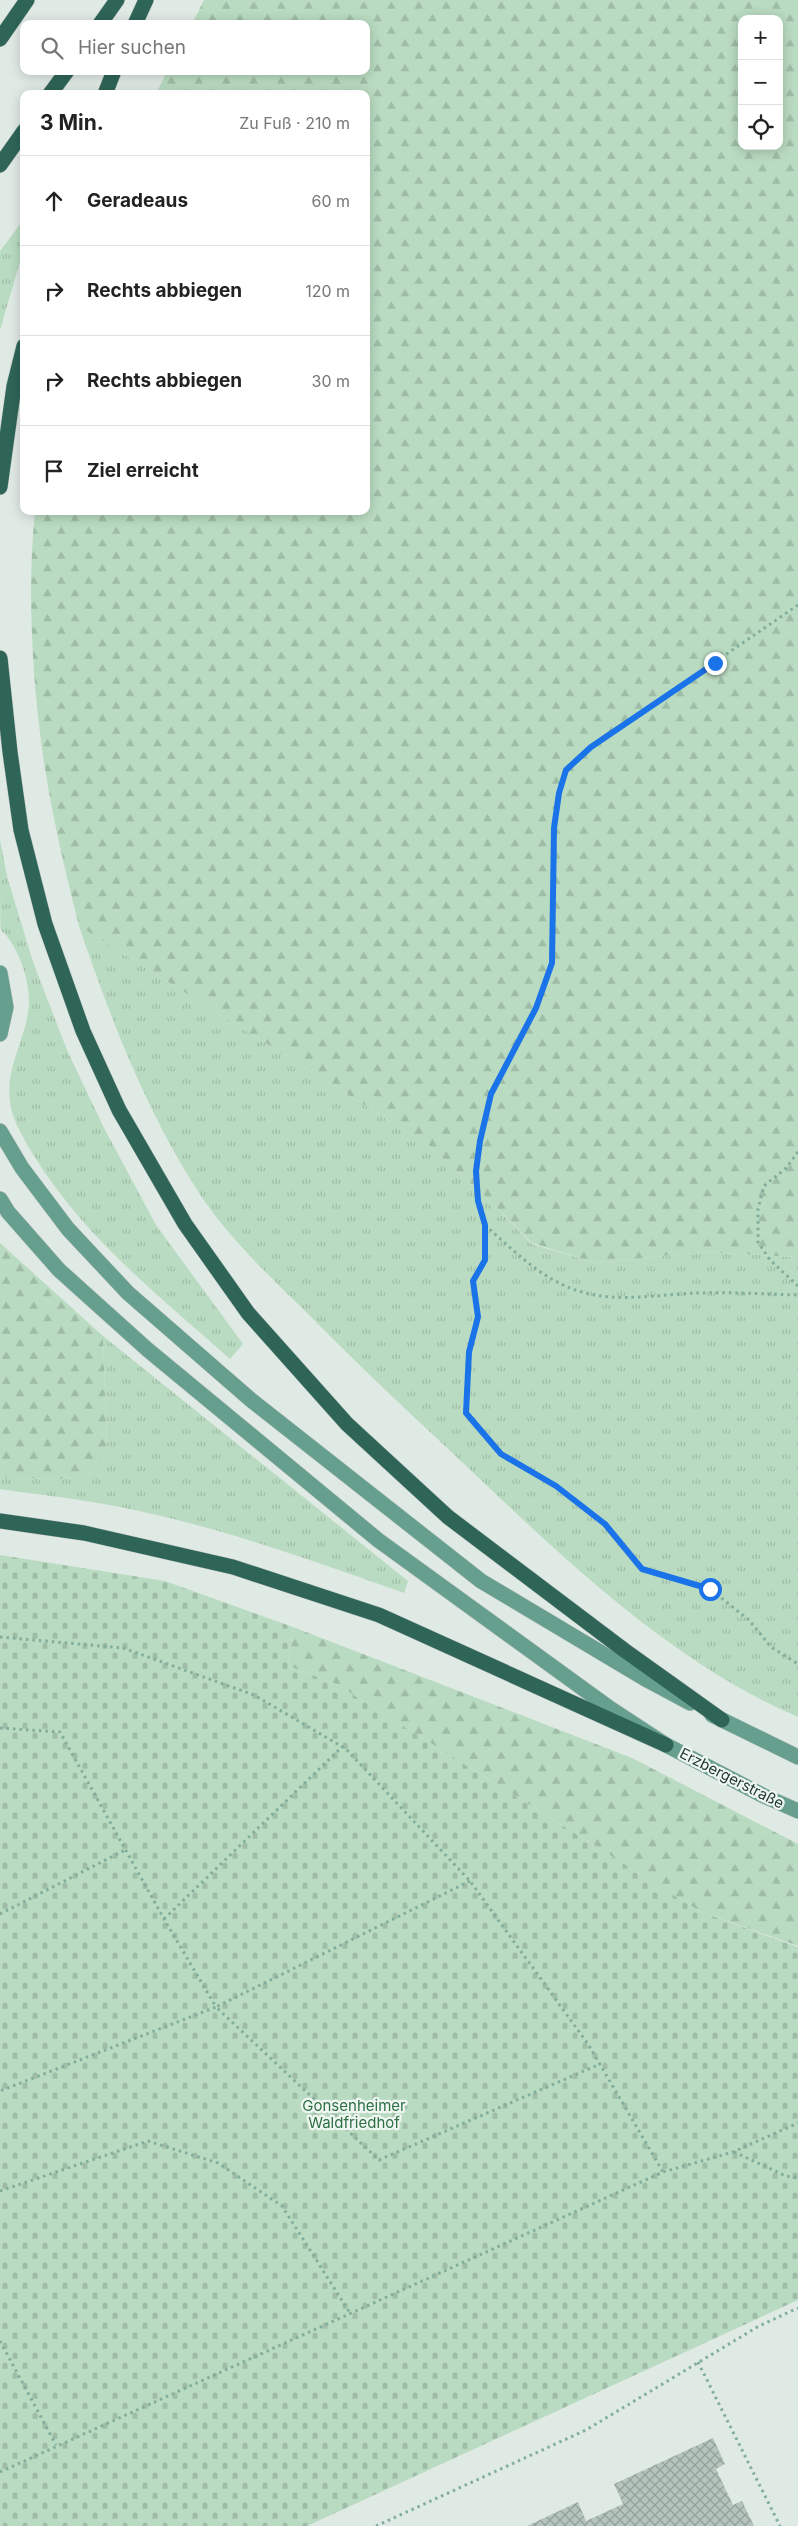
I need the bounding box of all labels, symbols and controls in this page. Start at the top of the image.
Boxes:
map controls [738,15,783,150]
button: + [738,15,783,60]
search box [20,20,370,75]
icon: search [38,34,66,62]
text: Hier suchen [78,36,186,59]
button: − [738,60,783,105]
button: locate [738,105,783,150]
text: 3 Min. [40,110,104,135]
text: Zu Fuß · 210 m [239,113,350,133]
icon: ahead [40,187,68,215]
text: Geradeaus [87,189,188,212]
text: 60 m [311,191,350,211]
icon: right [40,277,68,305]
text: Rechts abbiegen [87,279,242,302]
text: 120 m [305,281,350,301]
icon: right [40,367,68,395]
text: Rechts abbiegen [87,369,242,392]
text: 30 m [312,371,350,391]
icon: arrive [40,457,68,485]
text: Ziel erreicht [87,459,199,482]
route end [704,652,727,675]
route start [699,1578,722,1601]
street label: Erzbergerstraße [677,1743,787,1813]
park label: Gonsenheimer Waldfriedhof [302,2096,406,2132]

